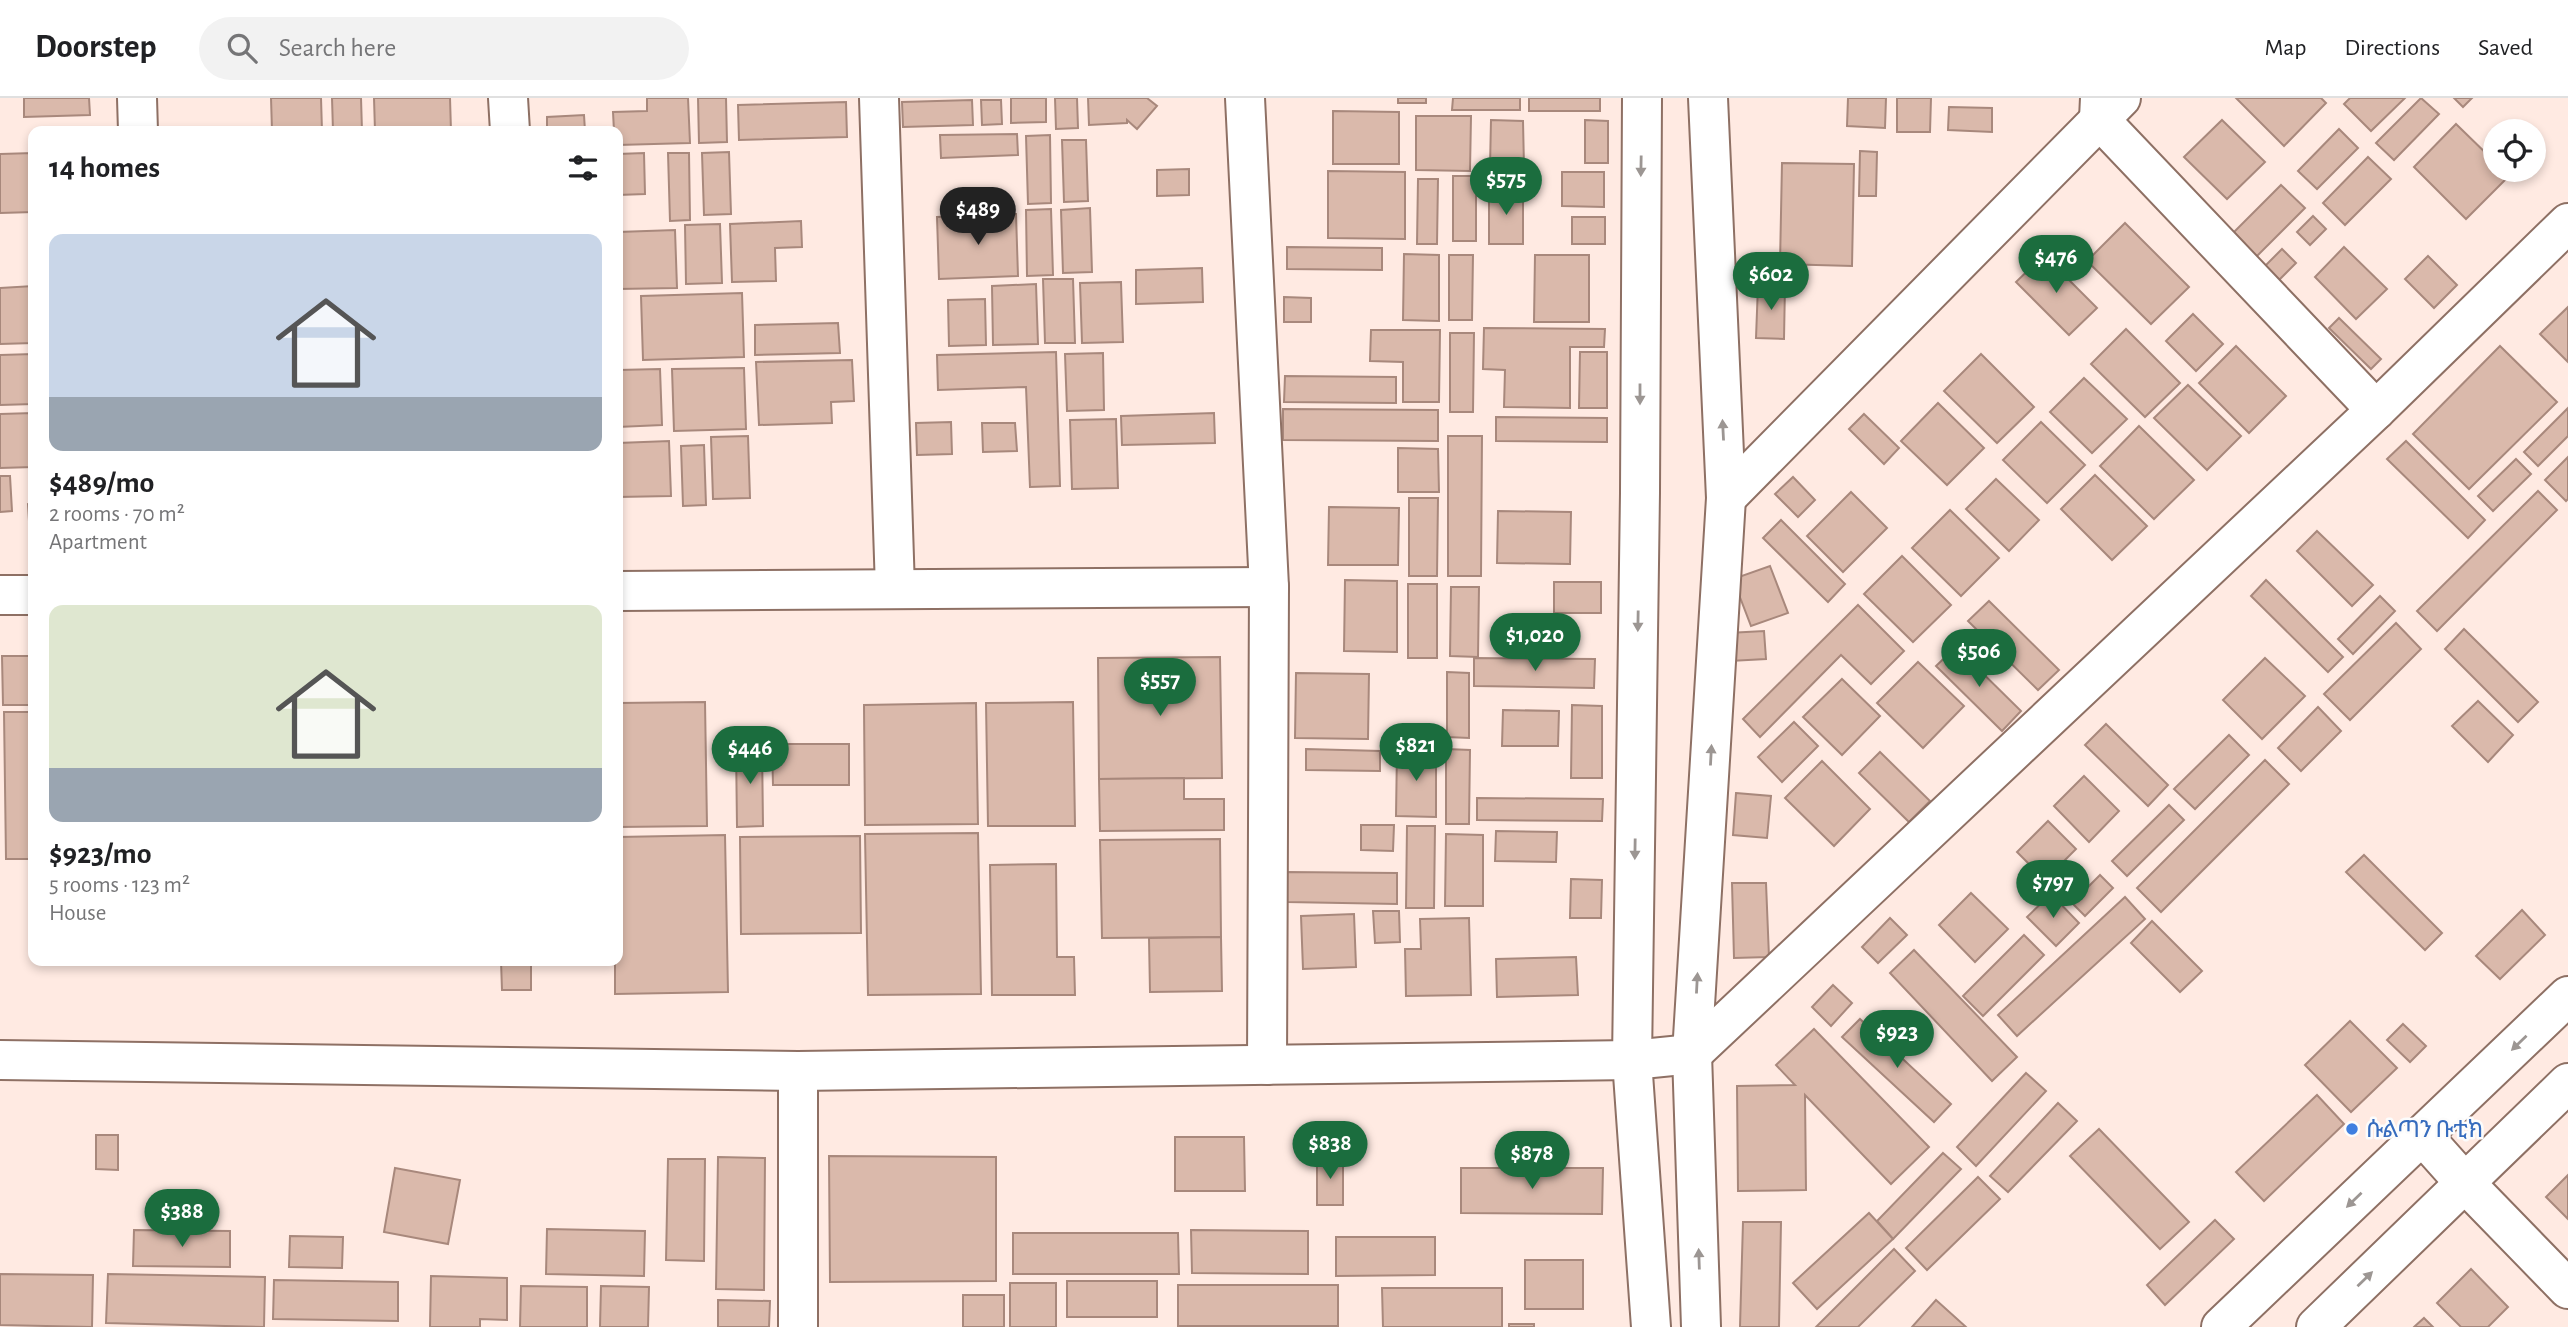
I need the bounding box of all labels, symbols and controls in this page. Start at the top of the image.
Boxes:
search box [199,17,689,80]
icon: search [223,29,261,67]
text: Doorstep [35,31,157,64]
text: Search here [279,35,396,61]
text: Map [2264,36,2306,60]
text: Directions [2344,36,2440,60]
text: Saved [2478,36,2533,60]
map controls [2483,119,2546,182]
button: locate [2483,119,2546,182]
icon: filters [564,149,602,187]
text: 14 homes [49,153,160,183]
one-way arrow [1635,155,1647,177]
pin: $575 [1465,158,1547,217]
text: $575 [1486,168,1526,191]
pin: $489 [937,188,1019,247]
text: $489 [956,198,1000,221]
pin: $476 [2015,236,2097,295]
text: $476 [2035,246,2077,269]
pin: $602 [1730,252,1812,312]
text: $602 [1749,263,1793,286]
icon: home [263,280,389,406]
one-way arrow [1634,383,1646,405]
one-way arrow [1718,419,1729,441]
text: $489/mo [49,468,154,498]
text: 2 rooms · 70 m² [49,503,185,526]
text: Apartment [49,531,147,554]
one-way arrow [1632,610,1644,632]
pin: $1,020 [1478,614,1592,673]
text: $1,020 [1506,624,1564,647]
pin: $506 [1938,630,2020,689]
text: $506 [1957,640,2001,663]
icon: home [263,651,389,777]
pin: $557 [1119,658,1201,718]
text: $557 [1140,669,1180,692]
pin: $821 [1375,724,1457,783]
pin: $446 [709,726,791,786]
text: $821 [1396,734,1436,757]
text: $446 [728,737,772,760]
one-way arrow [1705,744,1716,766]
one-way arrow [1629,838,1640,860]
text: $923/mo [49,839,152,869]
pin: $797 [2012,860,2094,920]
text: $797 [2032,871,2074,894]
text: 5 rooms · 123 m² [49,874,190,897]
text: House [49,902,106,925]
one-way arrow [1691,971,1702,993]
pin: $923 [1856,1010,1938,1070]
text: $923 [1876,1021,1918,1044]
one-way arrow [2510,1035,2527,1052]
place label: ሱልጣን ቡቲክ [2366,1118,2483,1142]
marker: ሱልጣን ቡቲክ [2344,1121,2360,1137]
pin: $838 [1289,1122,1371,1181]
text: $838 [1309,1132,1351,1155]
pin: $878 [1491,1132,1573,1191]
text: $878 [1511,1142,1553,1165]
pin: $388 [141,1190,223,1249]
one-way arrow [2346,1192,2363,1208]
text: $388 [161,1200,203,1223]
one-way arrow [1693,1248,1704,1270]
one-way arrow [2356,1271,2373,1288]

